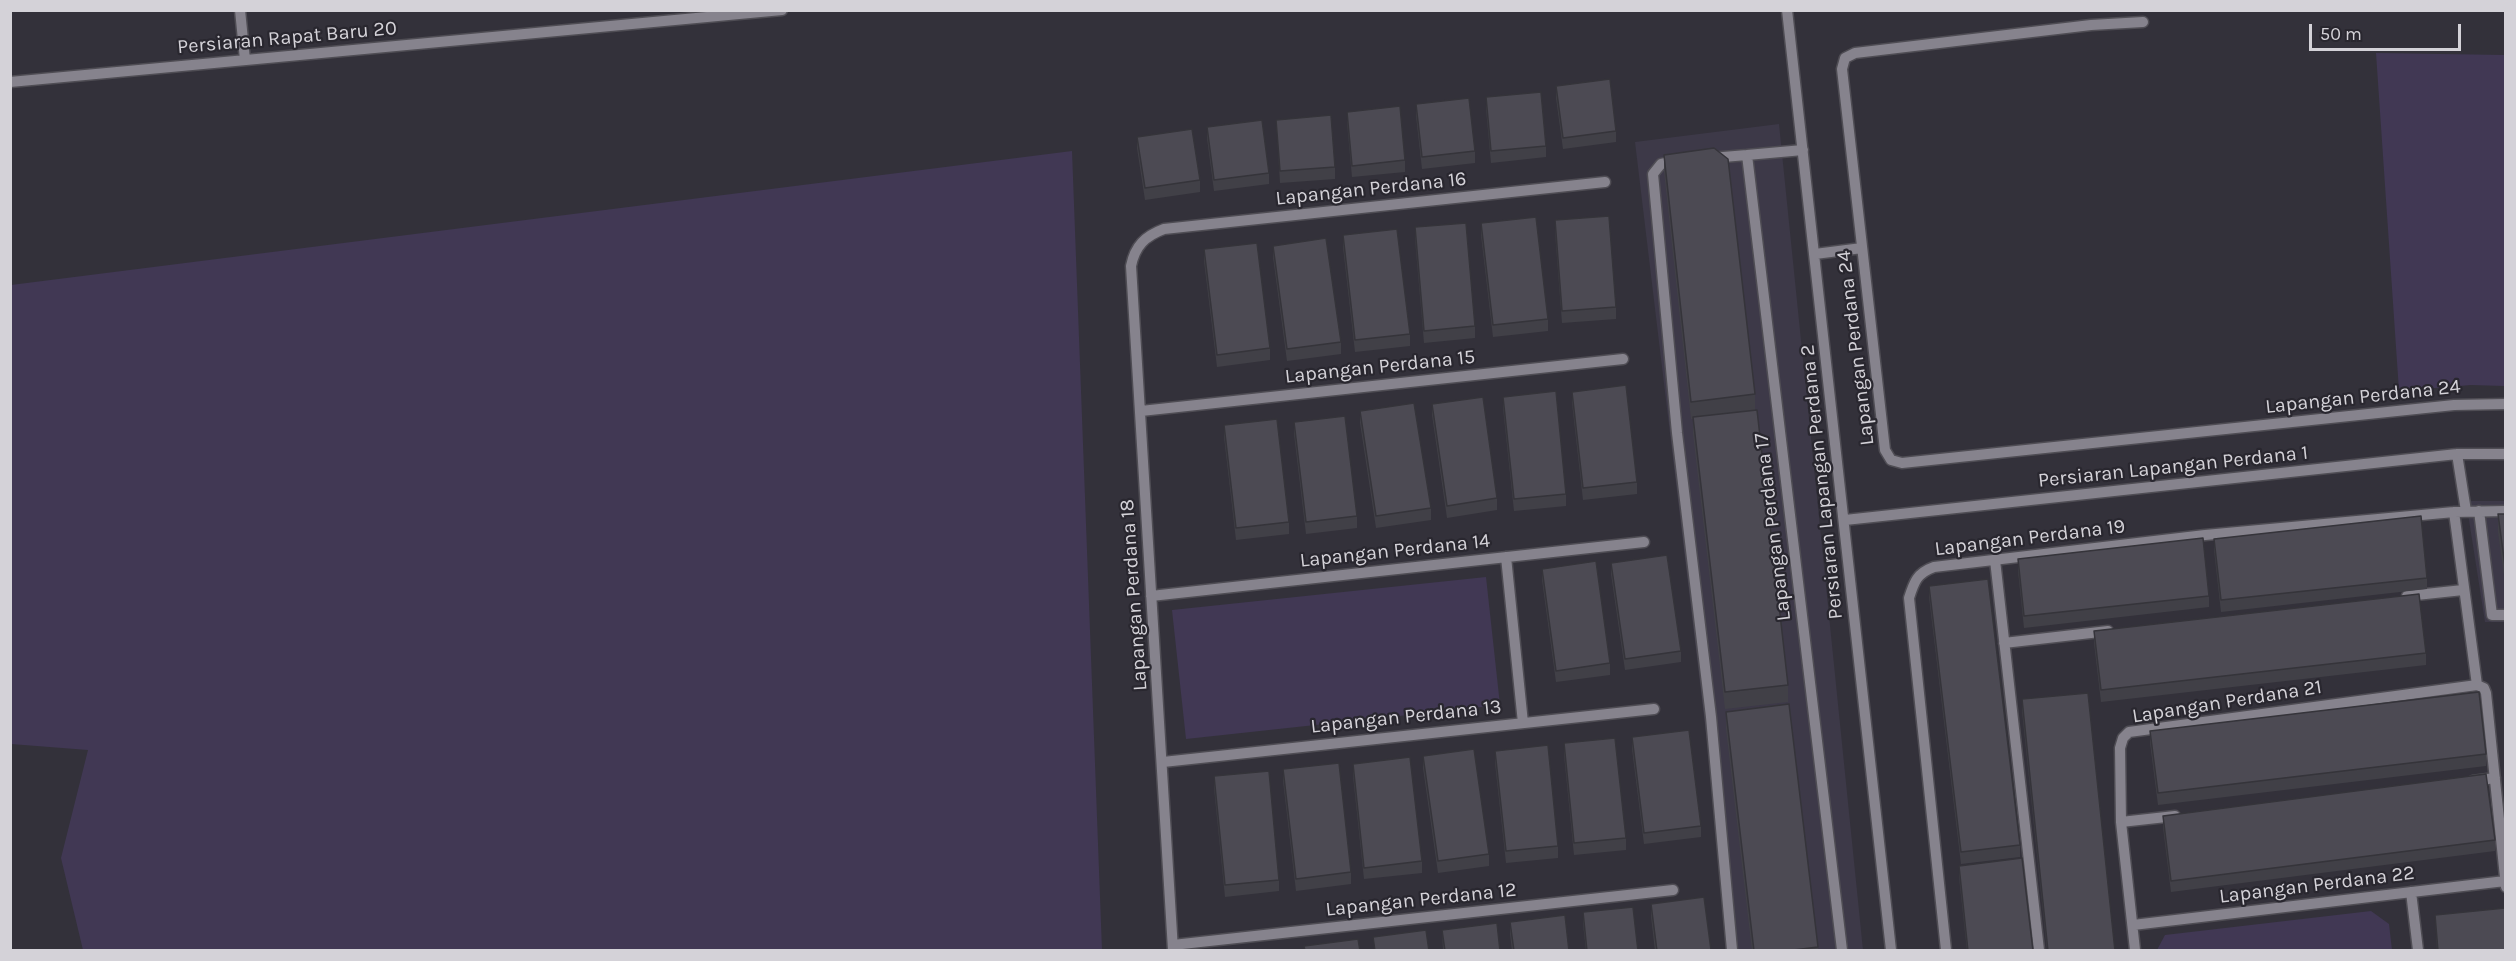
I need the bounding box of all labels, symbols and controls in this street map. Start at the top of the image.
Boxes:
scale bar [2312,12,2464,50]
street label: Persiaran Rapat Baru 20 [176,16,398,60]
text: 50 m [2320,23,2362,45]
street label: Lapangan Perdana 16 [1274,167,1468,211]
street label: Lapangan Perdana 24 [1832,249,1880,447]
street label: Persiaran Lapangan Perdana 2 [1796,343,1848,621]
street label: Lapangan Perdana 15 [1284,345,1476,389]
street label: Lapangan Perdana 24 [2264,375,2462,419]
street label: Lapangan Perdana 17 [1750,431,1796,623]
street label: Persiaran Lapangan Perdana 1 [2037,441,2309,493]
street label: Lapangan Perdana 18 [1115,498,1153,692]
street label: Lapangan Perdana 19 [1933,514,2127,562]
street label: Lapangan Perdana 14 [1299,529,1491,573]
street label: Lapangan Perdana 21 [2130,675,2324,729]
street label: Lapangan Perdana 13 [1309,695,1503,739]
street label: Lapangan Perdana 22 [2218,861,2416,909]
street label: Lapangan Perdana 12 [1324,878,1518,922]

